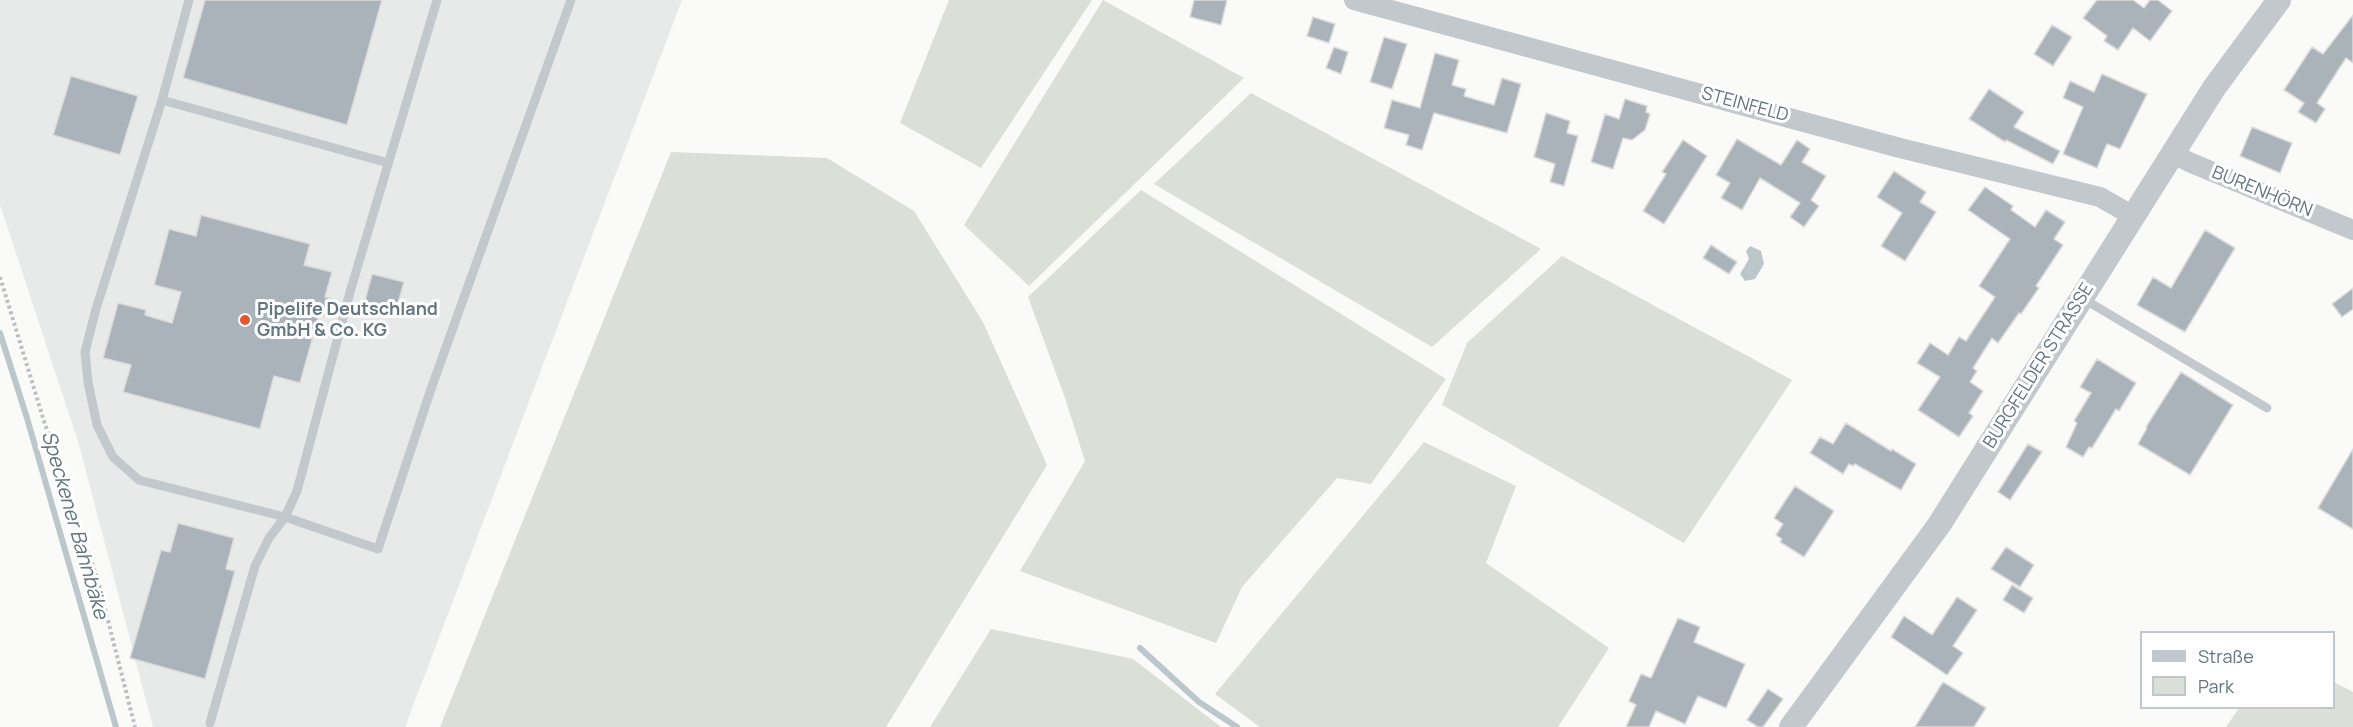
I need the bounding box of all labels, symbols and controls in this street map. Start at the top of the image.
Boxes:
street label: STEINFELD [1699,83,1791,127]
street label: BURENHÖRN [2209,162,2315,222]
street label: BURGFELDER STRASSE [1979,280,2099,452]
place label: Pipelife Deutschland GmbH & Co. KG [257,299,438,342]
marker: Pipelife Deutschland GmbH & Co. KG [238,313,252,327]
water label: Speckener Bahnbäke [36,428,112,622]
legend [2140,631,2335,709]
text: Straße [2198,644,2254,668]
text: Park [2198,674,2234,698]

